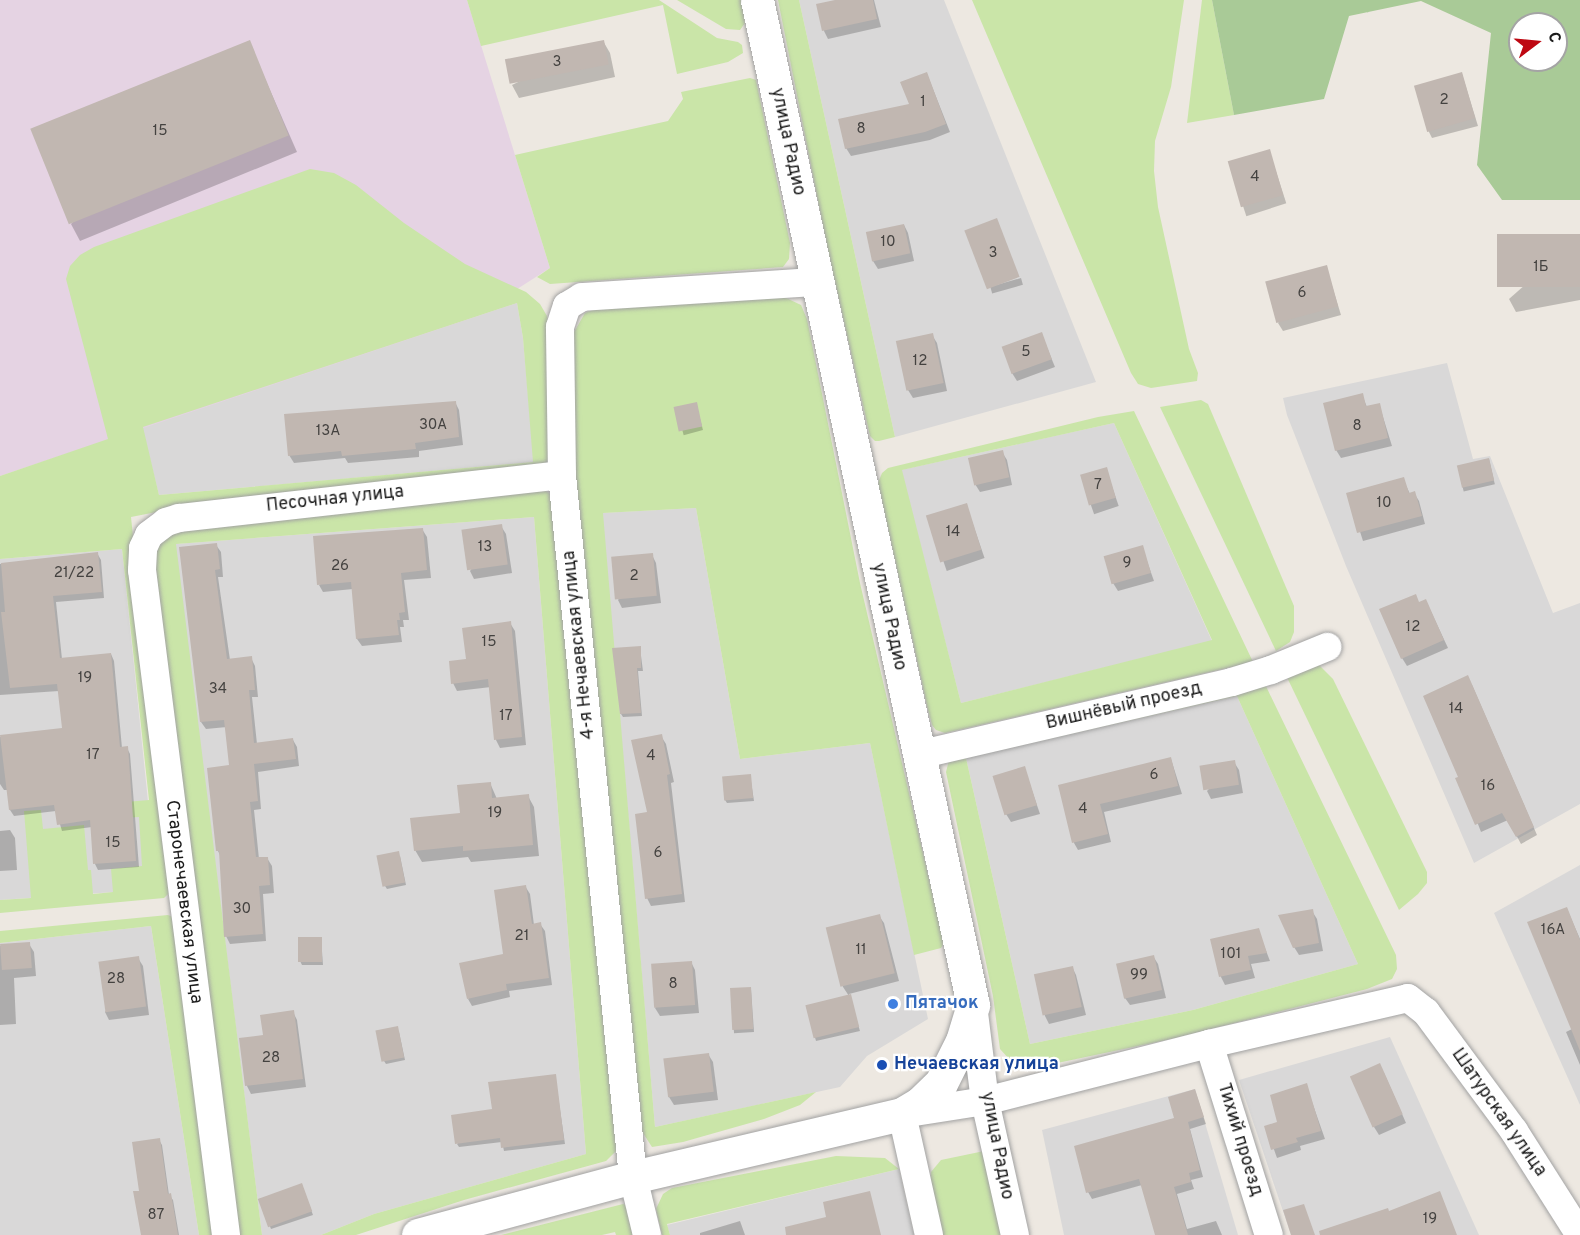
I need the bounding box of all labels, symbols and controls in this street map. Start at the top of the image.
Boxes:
north arrow [1508,12,1568,72]
text: С [1542,30,1564,45]
house number: 3 [552,54,562,72]
street label: улица Радио [765,86,809,198]
house number: 2 [1439,92,1449,110]
house number: 1 [920,94,926,112]
house number: 8 [856,121,866,139]
house number: 15 [153,123,167,141]
house number: 4 [1250,169,1260,187]
house number: 10 [880,234,896,252]
house number: 3 [988,245,998,263]
house number: 1Б [1533,259,1549,277]
house number: 6 [1298,285,1306,303]
house number: 5 [1021,344,1031,362]
house number: 12 [913,353,927,371]
house number: 30А [419,417,447,435]
house number: 8 [1352,418,1362,436]
house number: 13А [316,423,340,441]
house number: 7 [1094,477,1102,495]
street label: Песочная улица [265,482,405,518]
house number: 10 [1376,495,1392,513]
house number: 14 [946,524,960,542]
house number: 13 [478,539,492,557]
street label: 4-я Нечаевская улица [559,550,601,740]
house number: 9 [1123,555,1131,573]
house number: 26 [331,558,349,576]
street label: улица Радио [866,561,910,673]
house number: 21/22 [54,565,94,583]
house number: 2 [629,568,639,586]
house number: 12 [1406,619,1420,637]
house number: 15 [482,634,496,652]
house number: 19 [78,670,92,688]
street label: Вишнёвый проезд [1044,679,1204,735]
house number: 34 [209,681,227,699]
house number: 14 [1449,701,1463,719]
house number: 17 [499,708,513,726]
house number: 17 [86,747,100,765]
house number: 4 [646,748,656,766]
house number: 6 [1150,767,1158,785]
house number: 16 [1481,778,1495,796]
street label: Старонечаевская улица [160,799,206,1005]
house number: 4 [1078,801,1088,819]
house number: 19 [488,805,502,823]
house number: 15 [106,835,120,853]
house number: 6 [654,845,662,863]
house number: 30 [233,901,251,919]
house number: 16А [1541,922,1565,940]
house number: 21 [515,928,529,946]
house number: 11 [855,942,867,960]
house number: 101 [1221,946,1241,964]
house number: 99 [1130,967,1148,985]
house number: 28 [107,971,125,989]
house number: 8 [668,976,678,994]
place label: Пятачок [905,993,979,1015]
marker: Пятачок [886,997,900,1011]
street label: Шатурская улица [1446,1045,1550,1181]
house number: 28 [262,1050,280,1068]
place label: Нечаевская улица [894,1054,1059,1076]
marker: Нечаевская улица [875,1058,889,1072]
street label: Тихий проезд [1212,1081,1266,1199]
street label: улица Радио [975,1090,1017,1202]
house number: 87 [148,1207,164,1225]
house number: 19 [1423,1211,1437,1229]

